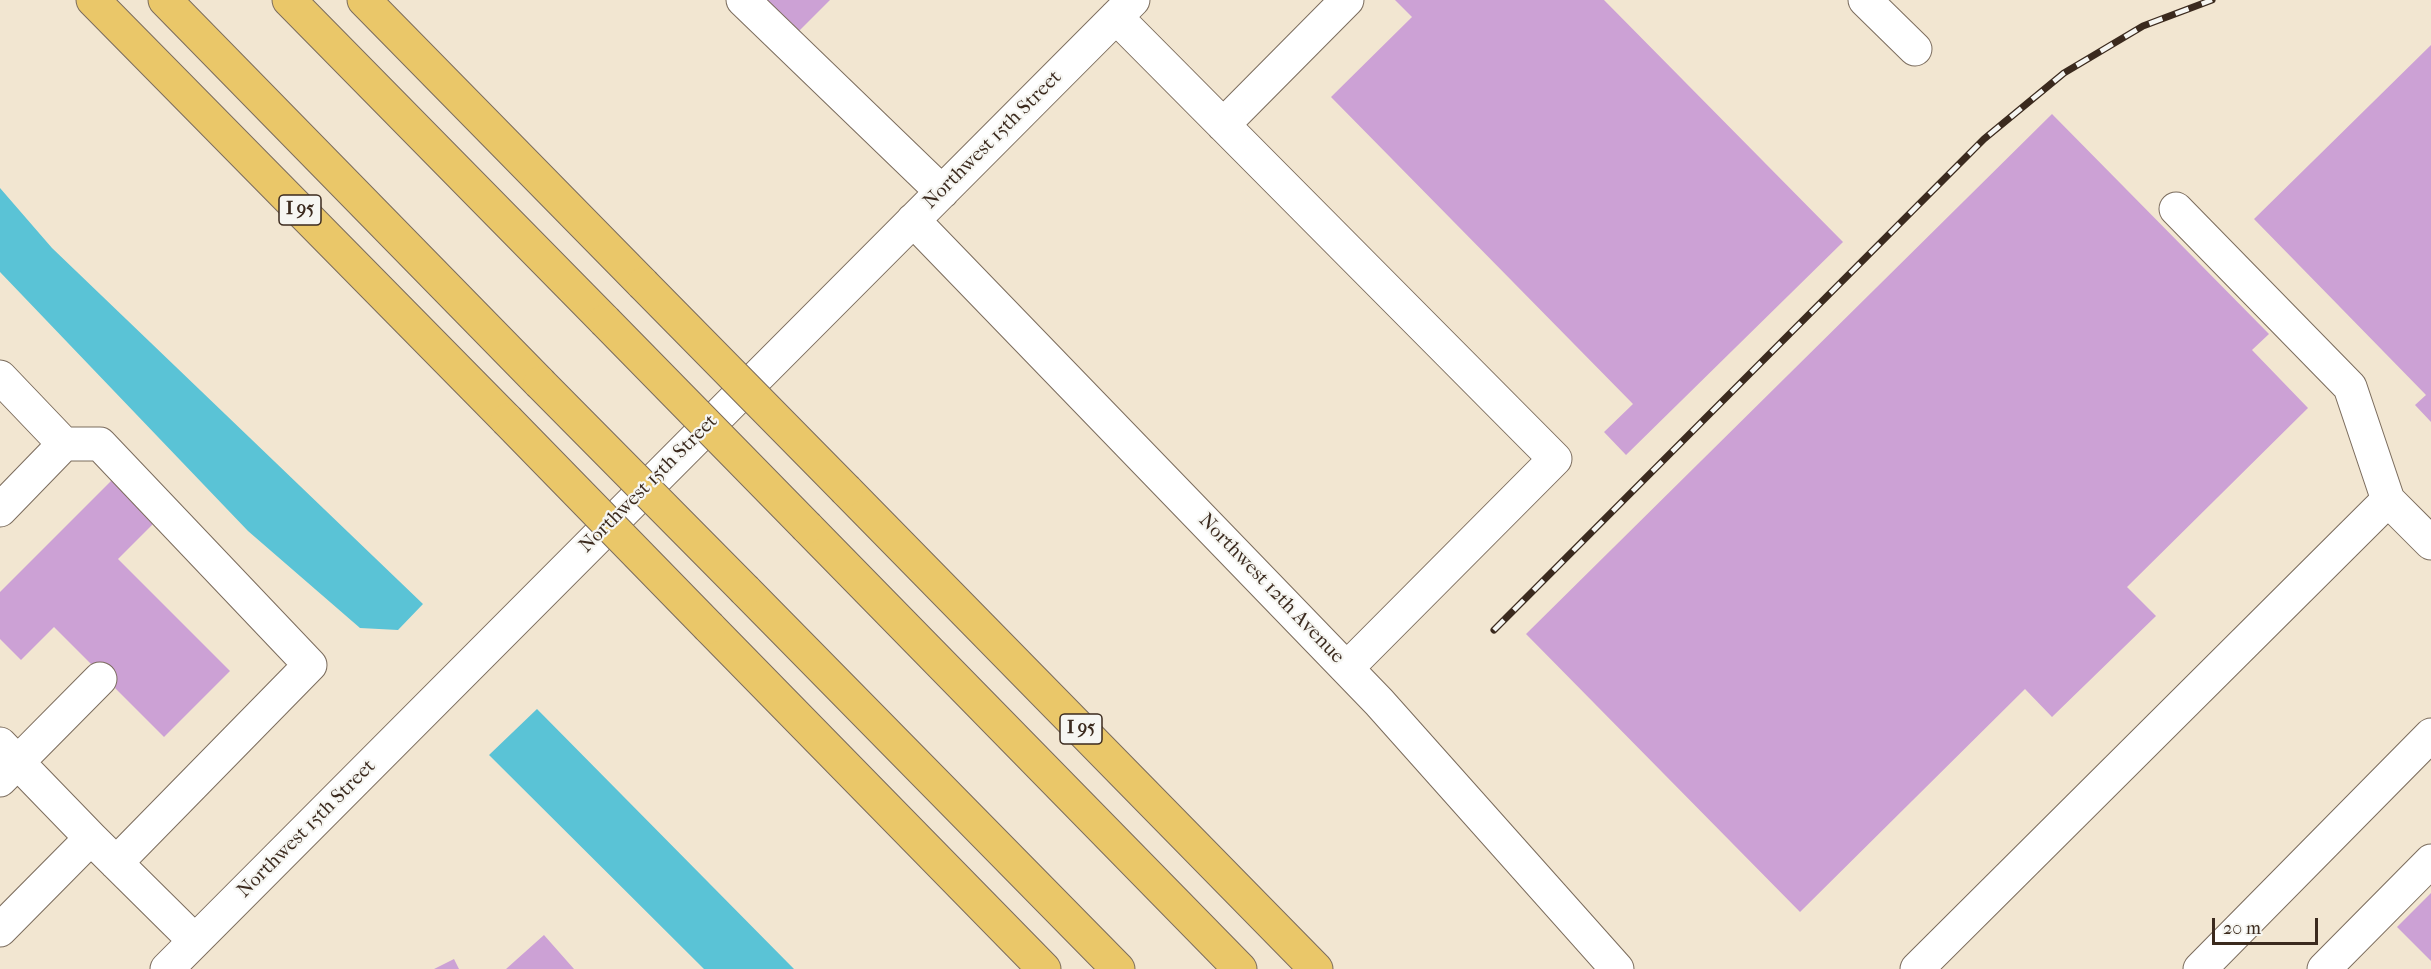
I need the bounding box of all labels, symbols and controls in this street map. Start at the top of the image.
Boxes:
street label: Northwest 15th Street [919,66,1067,214]
road number: I 95 [279,195,321,225]
street label: Northwest 15th Street [575,410,723,558]
street label: Northwest 12th Avenue [1193,509,1349,669]
road number: I 95 [1060,714,1102,744]
street label: Northwest 15th Street [233,755,381,903]
scale bar [2215,906,2322,944]
text: 20 m [2223,918,2261,939]

